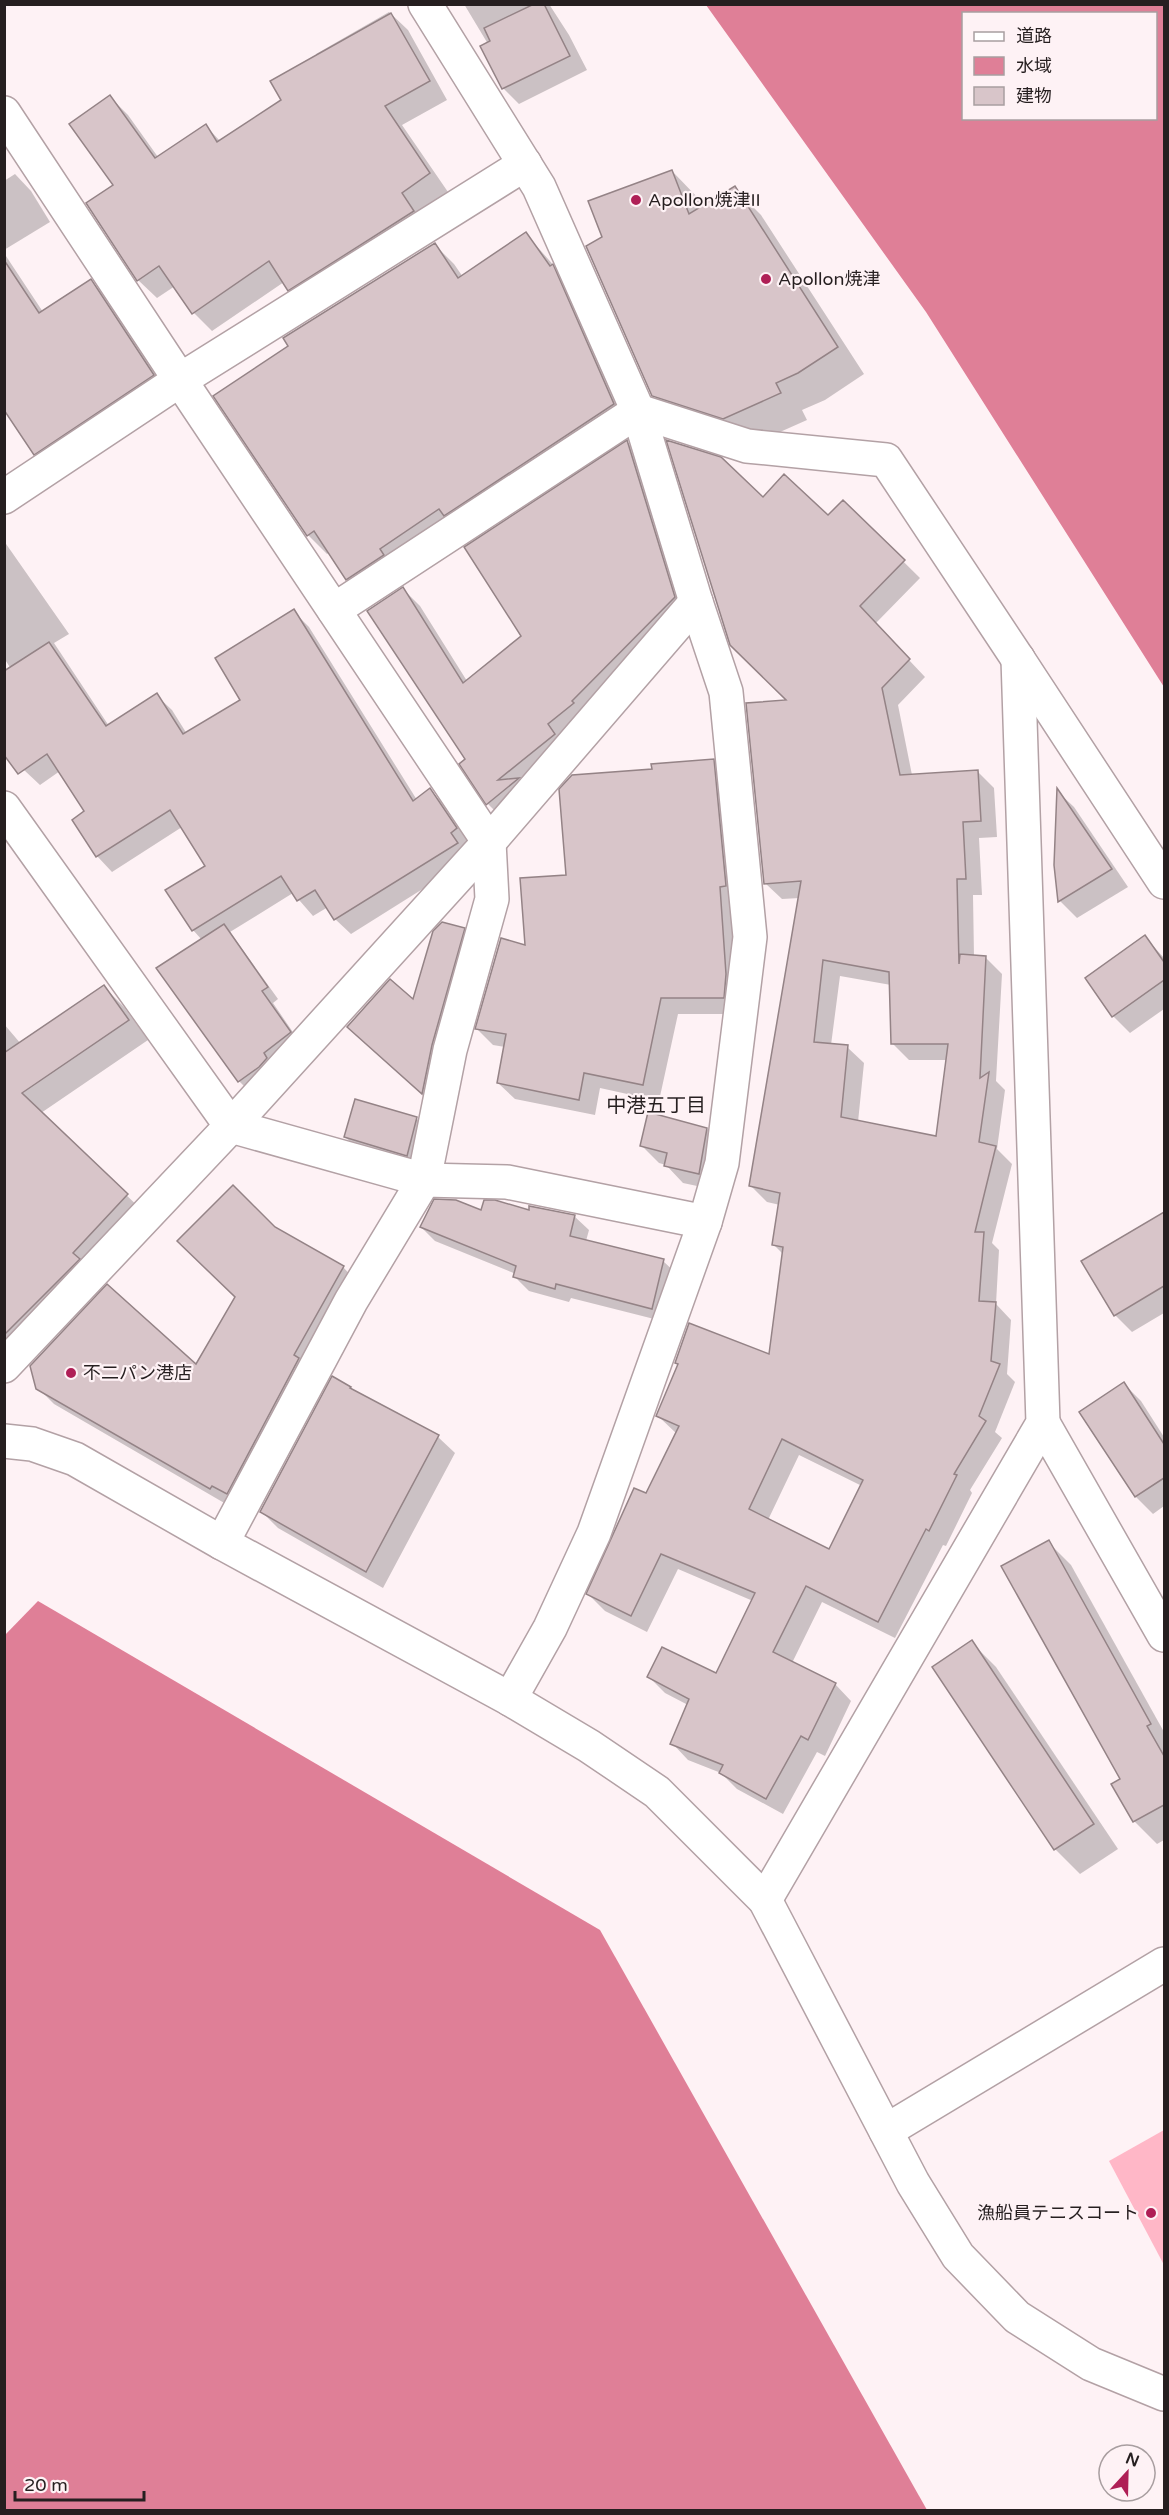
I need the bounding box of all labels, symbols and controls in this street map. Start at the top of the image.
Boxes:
legend [962,12,1157,120]
text: 道路 [1016,25,1052,47]
text: 水域 [1016,55,1052,77]
text: 建物 [1016,85,1052,107]
place label: Apollon焼津II [648,189,761,211]
marker: Apollon焼津II [629,193,643,207]
place label: Apollon焼津 [778,268,881,290]
marker: Apollon焼津 [759,272,773,286]
district label: 中港五丁目 [606,1094,706,1118]
place label: 不二パン港店 [83,1362,192,1384]
marker: 不二パン港店 [64,1366,78,1380]
place label: 漁船員テニスコート [977,2202,1139,2224]
marker: 漁船員テニスコート [1144,2206,1158,2220]
north arrow [1097,2443,1157,2503]
text: N [1123,2448,1142,2472]
scale bar [15,2464,144,2502]
text: 20 m [24,2474,68,2496]

